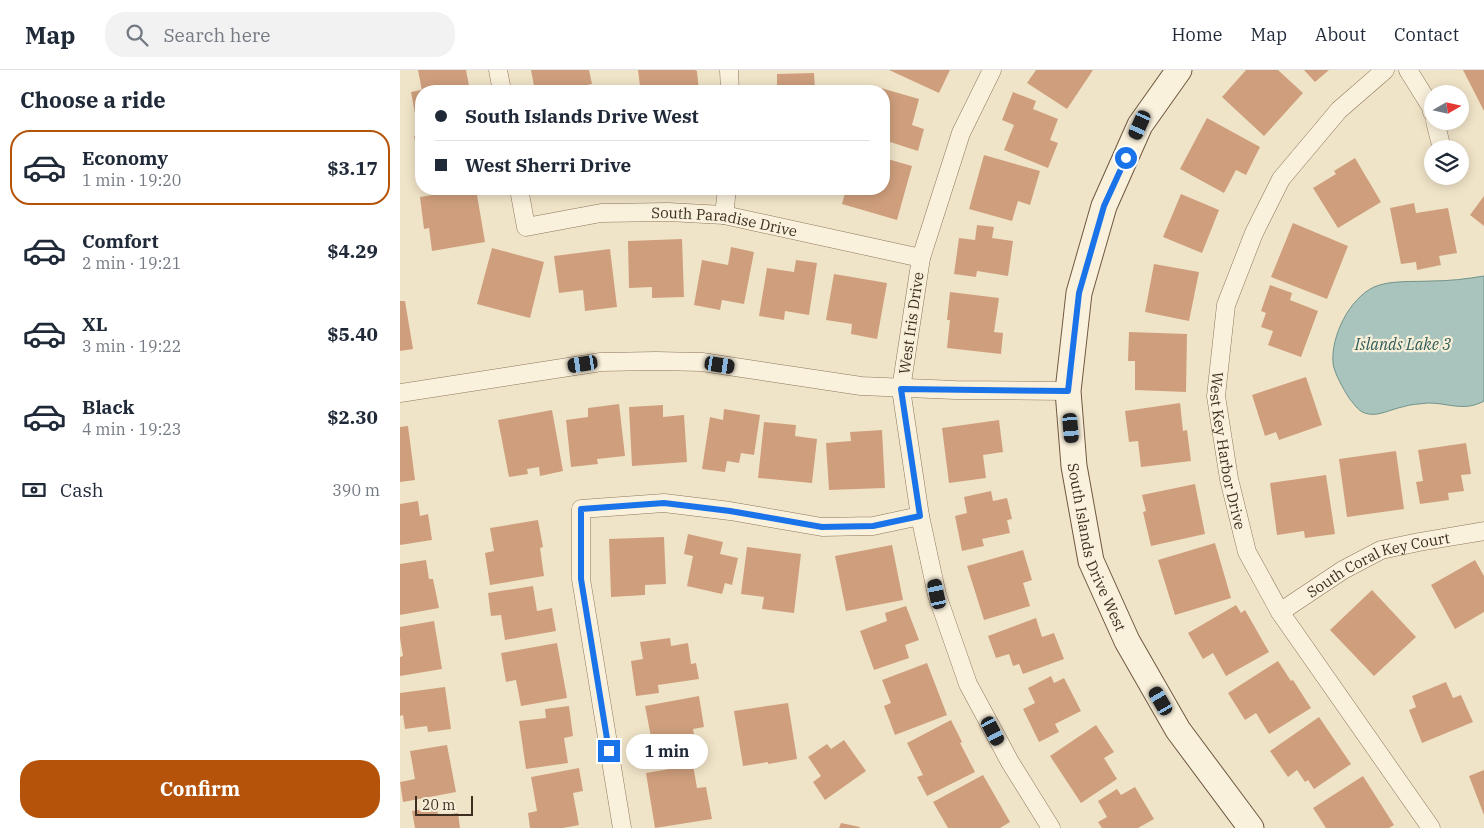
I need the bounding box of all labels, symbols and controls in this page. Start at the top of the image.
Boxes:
search box [105,12,455,57]
text: Map [25,19,75,51]
icon: search [123,21,151,49]
text: Search here [163,23,270,47]
text: Home [1171,23,1223,46]
text: Map [1251,23,1287,46]
text: About [1315,23,1366,46]
text: Contact [1394,23,1459,46]
text: Choose a ride [20,85,166,114]
north arrow [1424,85,1469,130]
map controls [1424,85,1469,185]
text: South Islands Drive West [465,104,699,128]
car [1127,108,1152,142]
button: layers [1424,140,1469,185]
icon: car [22,145,67,190]
text: Economy [82,146,168,170]
route start [1115,147,1137,169]
text: West Sherri Drive [465,153,631,177]
text: $3.17 [327,156,378,180]
text: 1 min · 19:20 [82,170,181,190]
street label: South Paradise Drive [651,202,799,240]
icon: car [22,228,67,273]
text: Comfort [82,229,159,253]
text: $4.29 [327,239,378,263]
text: 2 min · 19:21 [82,253,181,273]
street label: West Iris Drive [894,271,928,375]
icon: car [22,311,67,356]
text: XL [82,312,108,336]
text: $5.40 [327,322,378,346]
water label: Islands Lake 3 [1354,334,1451,354]
text: 3 min · 19:22 [82,336,181,356]
car [567,354,598,374]
car [704,355,735,375]
street label: West Key Harbor Drive [1206,371,1251,531]
icon: car [22,394,67,439]
text: Black [82,395,134,419]
text: $2.30 [327,405,378,429]
car [1062,412,1079,444]
text: 4 min · 19:23 [82,419,181,439]
street label: South Islands Drive West [1064,461,1131,634]
icon: cash [20,476,48,504]
text: Cash [60,478,104,502]
text: 390 m [332,480,380,500]
street label: South Coral Key Court [1303,527,1451,601]
car [926,578,947,610]
car [1147,684,1174,718]
car [979,714,1006,748]
callout: 1 min [626,734,709,768]
route end [598,740,620,762]
text: 1 min [645,741,689,761]
button: Confirm [20,760,380,818]
scale bar [415,793,472,816]
text: 20 m [422,796,455,814]

